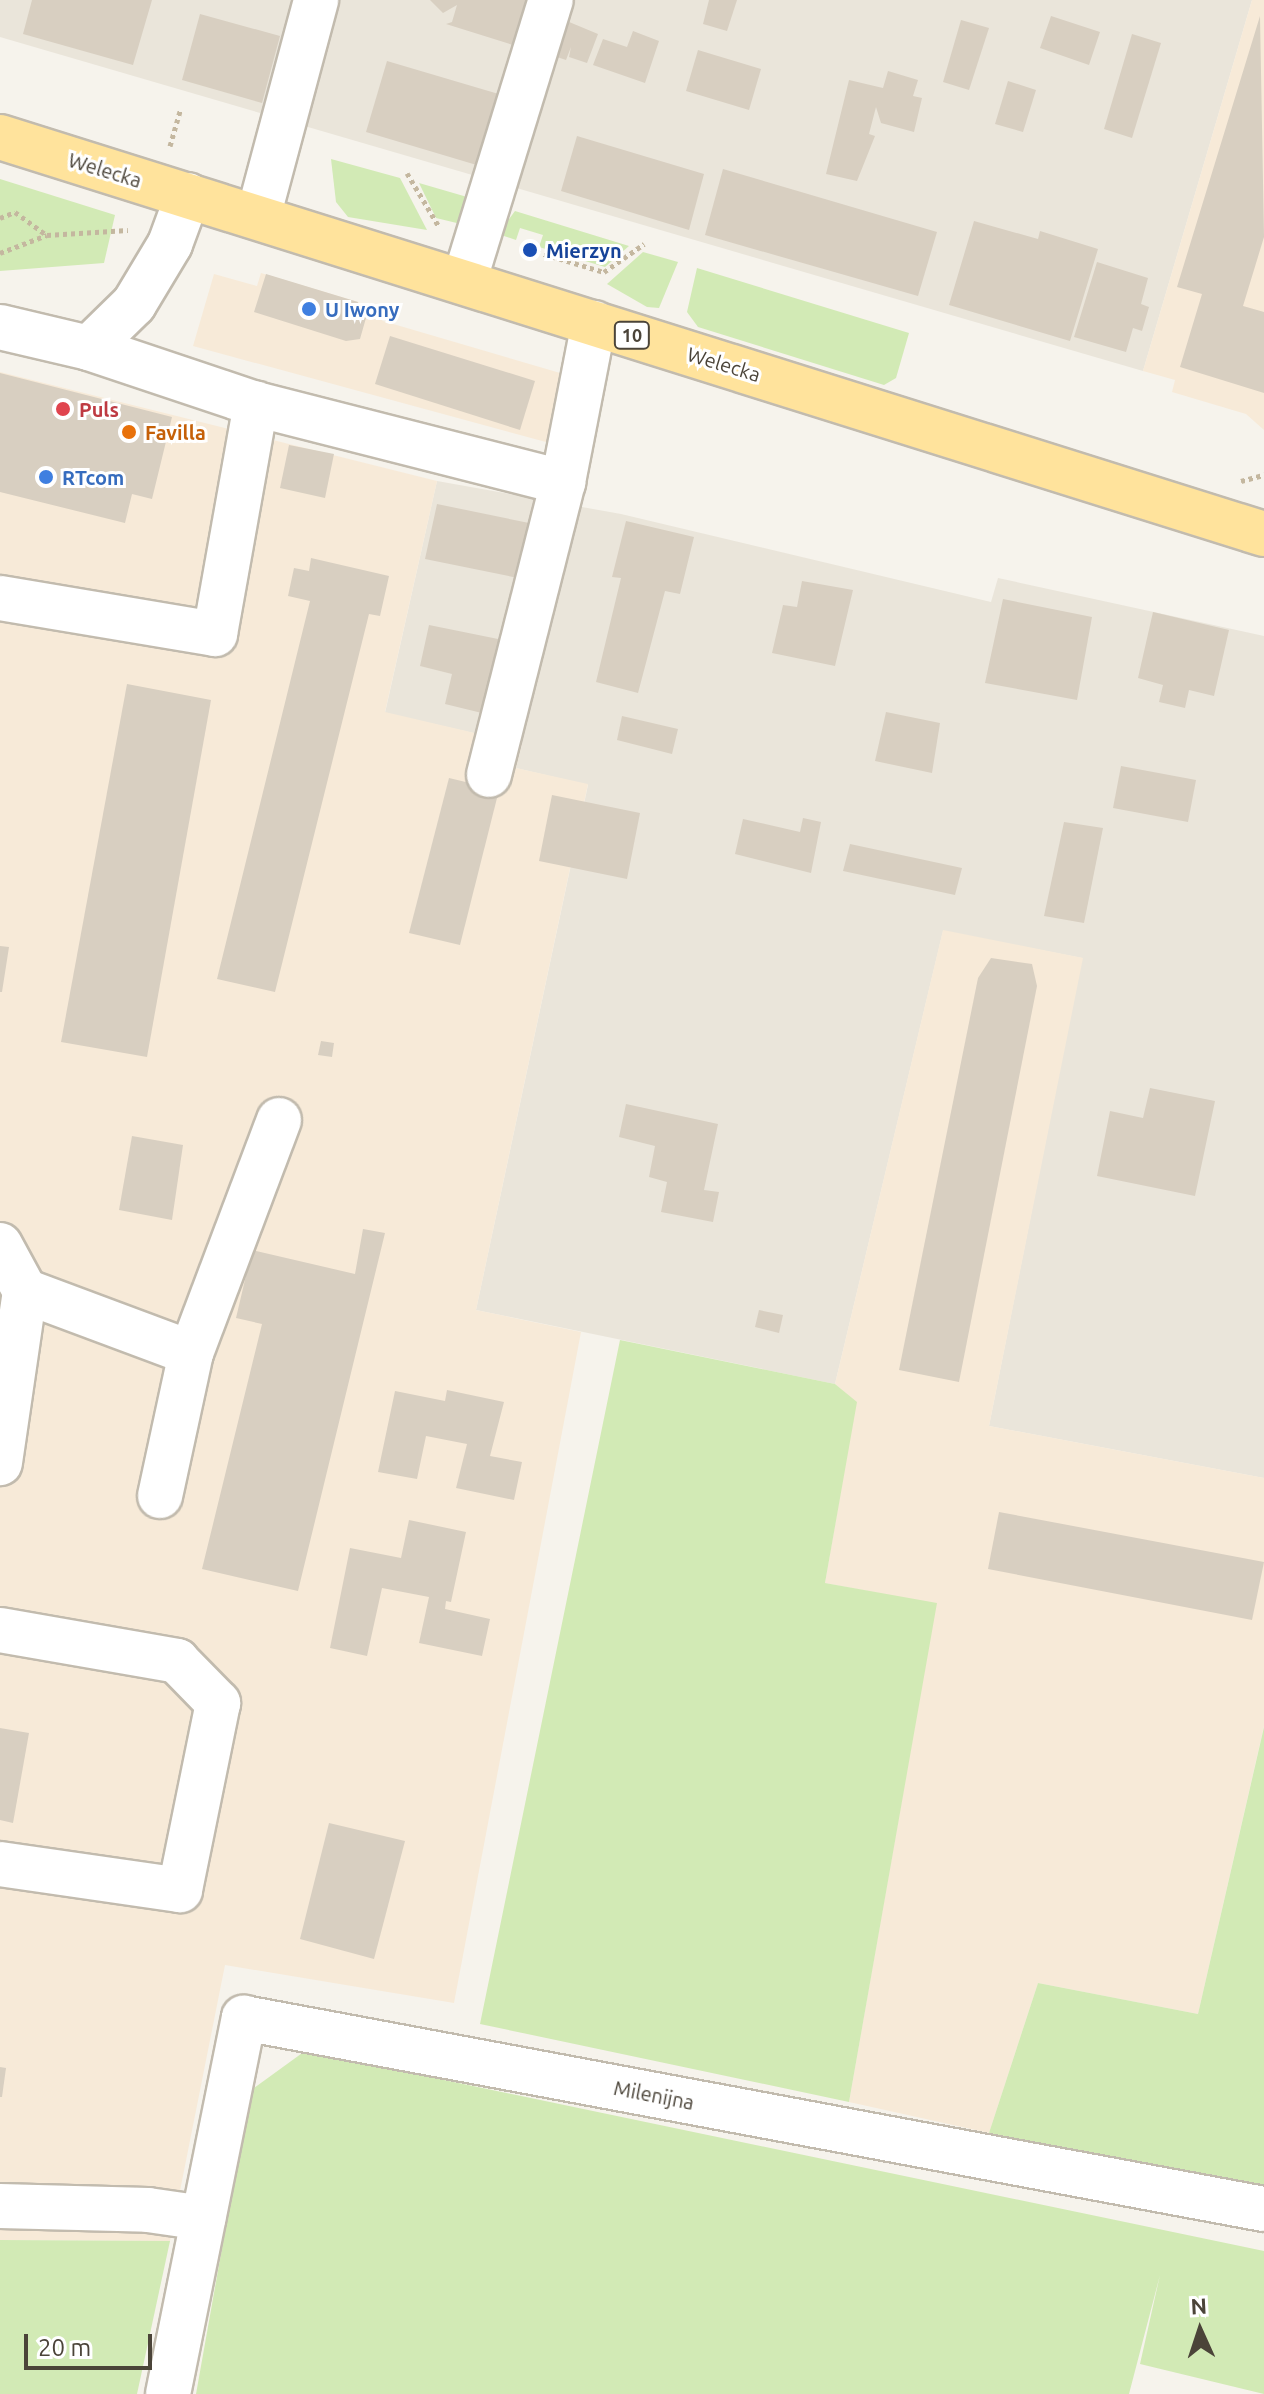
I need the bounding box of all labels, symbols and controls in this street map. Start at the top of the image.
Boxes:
street label: Welecka [66,148,144,192]
place label: Mierzyn [546,238,622,262]
marker: Mierzyn [521,241,539,259]
place label: U Iwony [325,297,399,321]
marker: U Iwony [300,300,318,318]
road number: 10 [612,321,652,349]
street label: Welecka [685,342,763,386]
place label: Puls [79,397,119,421]
marker: Puls [54,400,72,418]
place label: Favilla [145,420,206,444]
marker: Favilla [120,423,138,441]
place label: RTcom [62,465,124,489]
marker: RTcom [37,468,55,486]
street label: Milenijna [612,2075,696,2115]
north arrow [1160,2290,1240,2370]
text: N [1190,2293,1208,2318]
scale bar [28,2318,156,2368]
text: 20 m [38,2334,91,2361]

